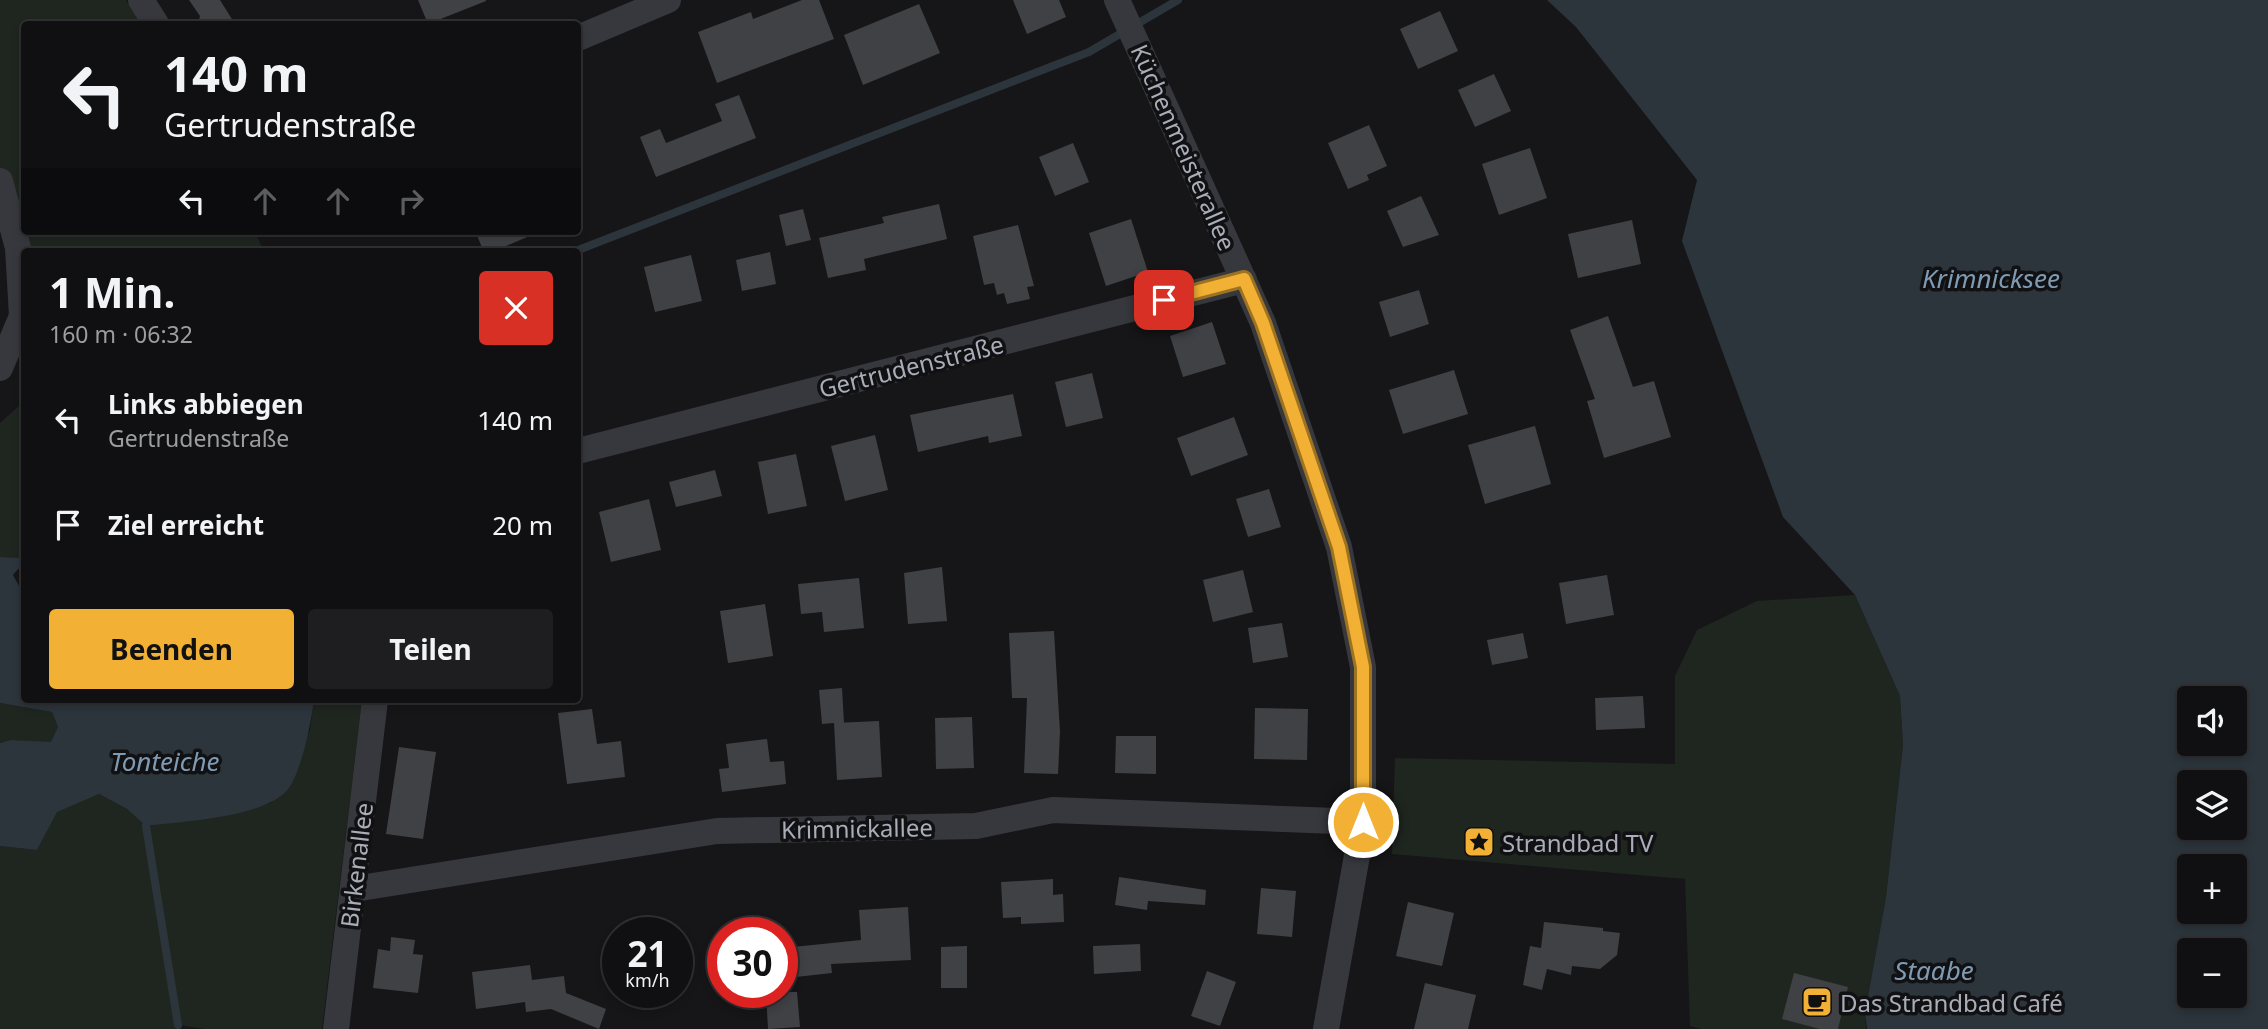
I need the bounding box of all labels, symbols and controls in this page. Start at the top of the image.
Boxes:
street label: Küchenmeisterallee [1124,39,1244,255]
text: 140 m [164,40,309,106]
icon: left [49,49,140,140]
text: Gertrudenstraße [164,103,416,146]
icon: left [173,182,211,220]
icon: ahead [246,182,284,220]
icon: ahead [319,182,357,220]
icon: right [392,182,430,220]
water label: Krimnicksee [1922,260,2060,296]
text: 1 Min. [49,263,175,320]
pin [1134,270,1194,330]
button: close [479,271,553,345]
icon: arrive [1145,281,1183,319]
text: 160 m · 06:32 [49,318,193,350]
street label: Gertrudenstraße [815,327,1007,405]
text: Links abbiegen [108,386,304,422]
icon: left [49,401,87,439]
text: 140 m [477,402,553,438]
text: Gertrudenstraße [108,422,289,454]
icon: arrive [49,506,87,544]
text: Ziel erreicht [108,507,264,543]
text: 20 m [492,507,553,543]
button: Beenden [49,609,294,689]
button: Teilen [308,609,553,689]
map controls [2177,686,2247,1008]
button: sound [2177,686,2247,756]
water label: Tonteiche [110,743,220,779]
button: layers [2177,770,2247,840]
position arrow [1326,785,1400,859]
street label: Birkenallee [332,801,380,929]
street label: Krimnickallee [781,810,933,846]
place icon: Strandbad TV [1462,825,1496,859]
place label: Strandbad TV [1502,826,1654,859]
button: + [2177,854,2247,924]
speed limit sign: 30 [707,917,798,1008]
text: 21 [627,930,668,977]
button: − [2177,938,2247,1008]
water label: Staabe [1894,952,1974,988]
text: km/h [625,968,670,992]
cafe icon: Das Strandbad Café [1800,985,1834,1019]
place label: Das Strandbad Café [1840,986,2063,1019]

